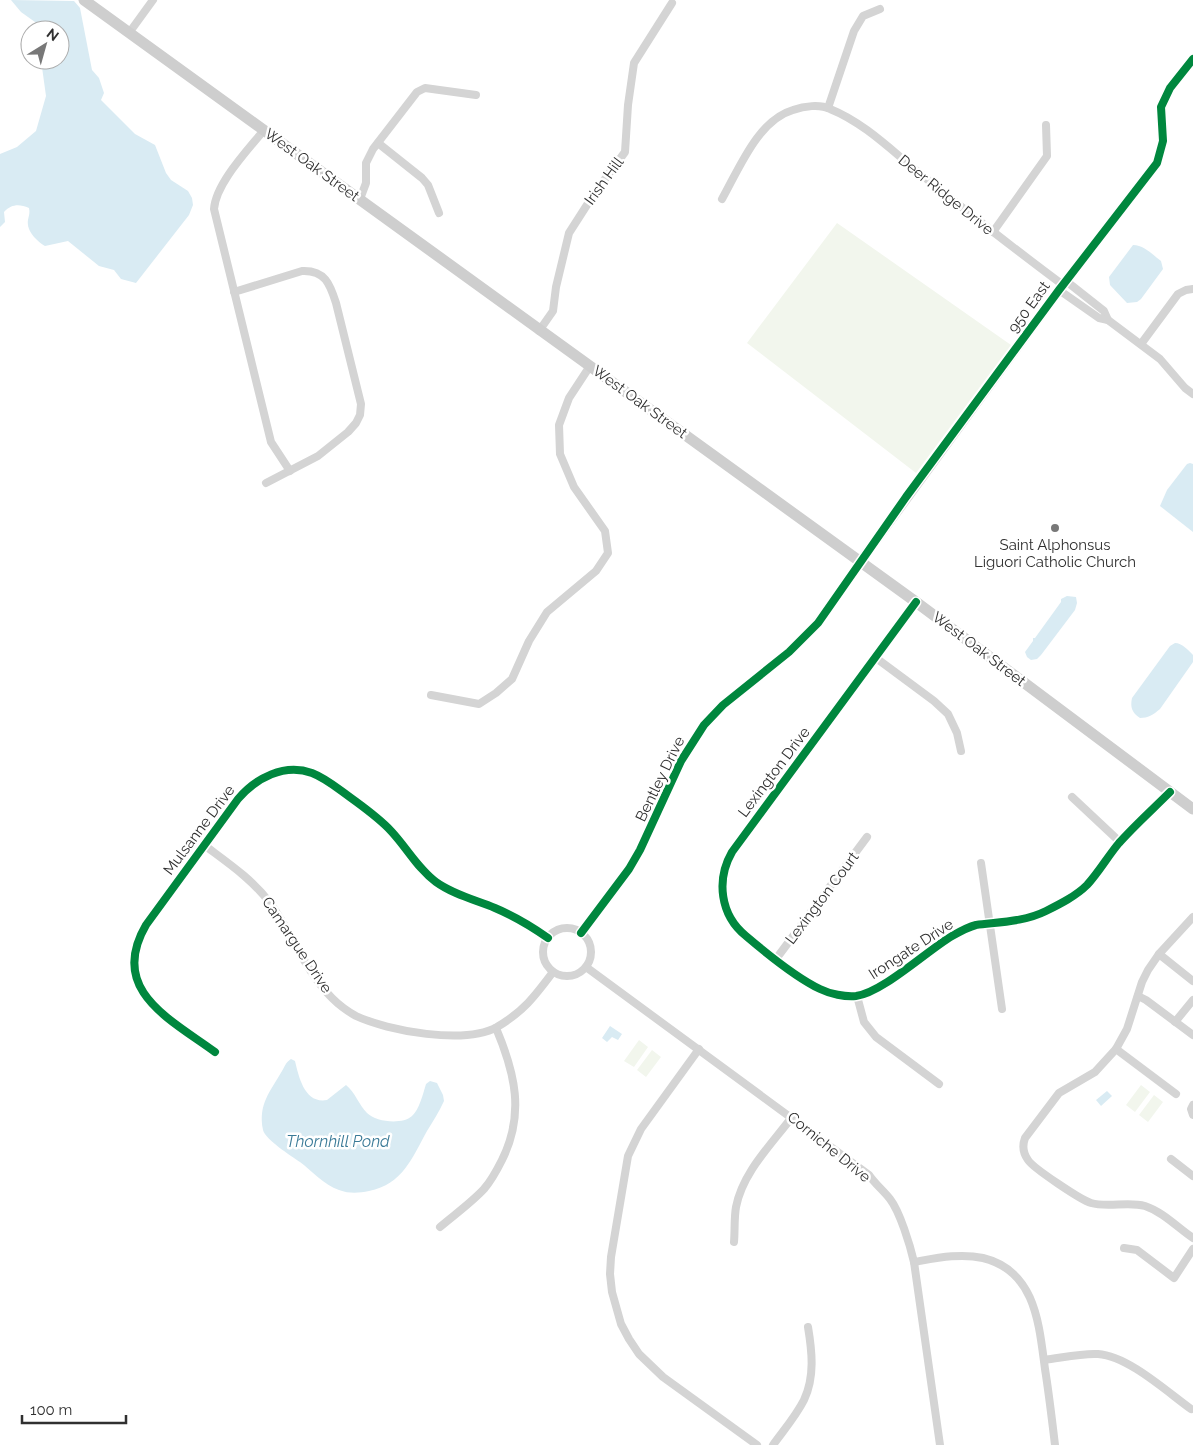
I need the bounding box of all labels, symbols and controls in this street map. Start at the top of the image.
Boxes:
north arrow [20,20,70,70]
text: N [44,25,62,44]
street label: West Oak Street [261,125,363,205]
street label: Deer Ridge Drive [895,151,997,239]
street label: Irish Hill [581,153,628,208]
street label: 950 East [1004,278,1054,336]
street label: West Oak Street [589,362,691,442]
marker: Saint Alphonsus Liguori Catholic Church [1049,522,1061,534]
place label: Saint Alphonsus Liguori Catholic Church [974,536,1136,571]
street label: West Oak Street [929,608,1029,690]
street label: Lexington Drive [734,723,814,821]
street label: Bentley Drive [632,733,688,825]
street label: Mulsanne Drive [159,782,239,878]
street label: Lexington Court [781,848,863,948]
street label: Camargue Drive [258,894,336,997]
street label: Irongate Drive [865,915,957,983]
street label: Corniche Drive [784,1108,874,1186]
water label: Thornhill Pond [286,1132,390,1151]
scale bar [22,1392,126,1424]
text: 100 m [30,1401,72,1419]

